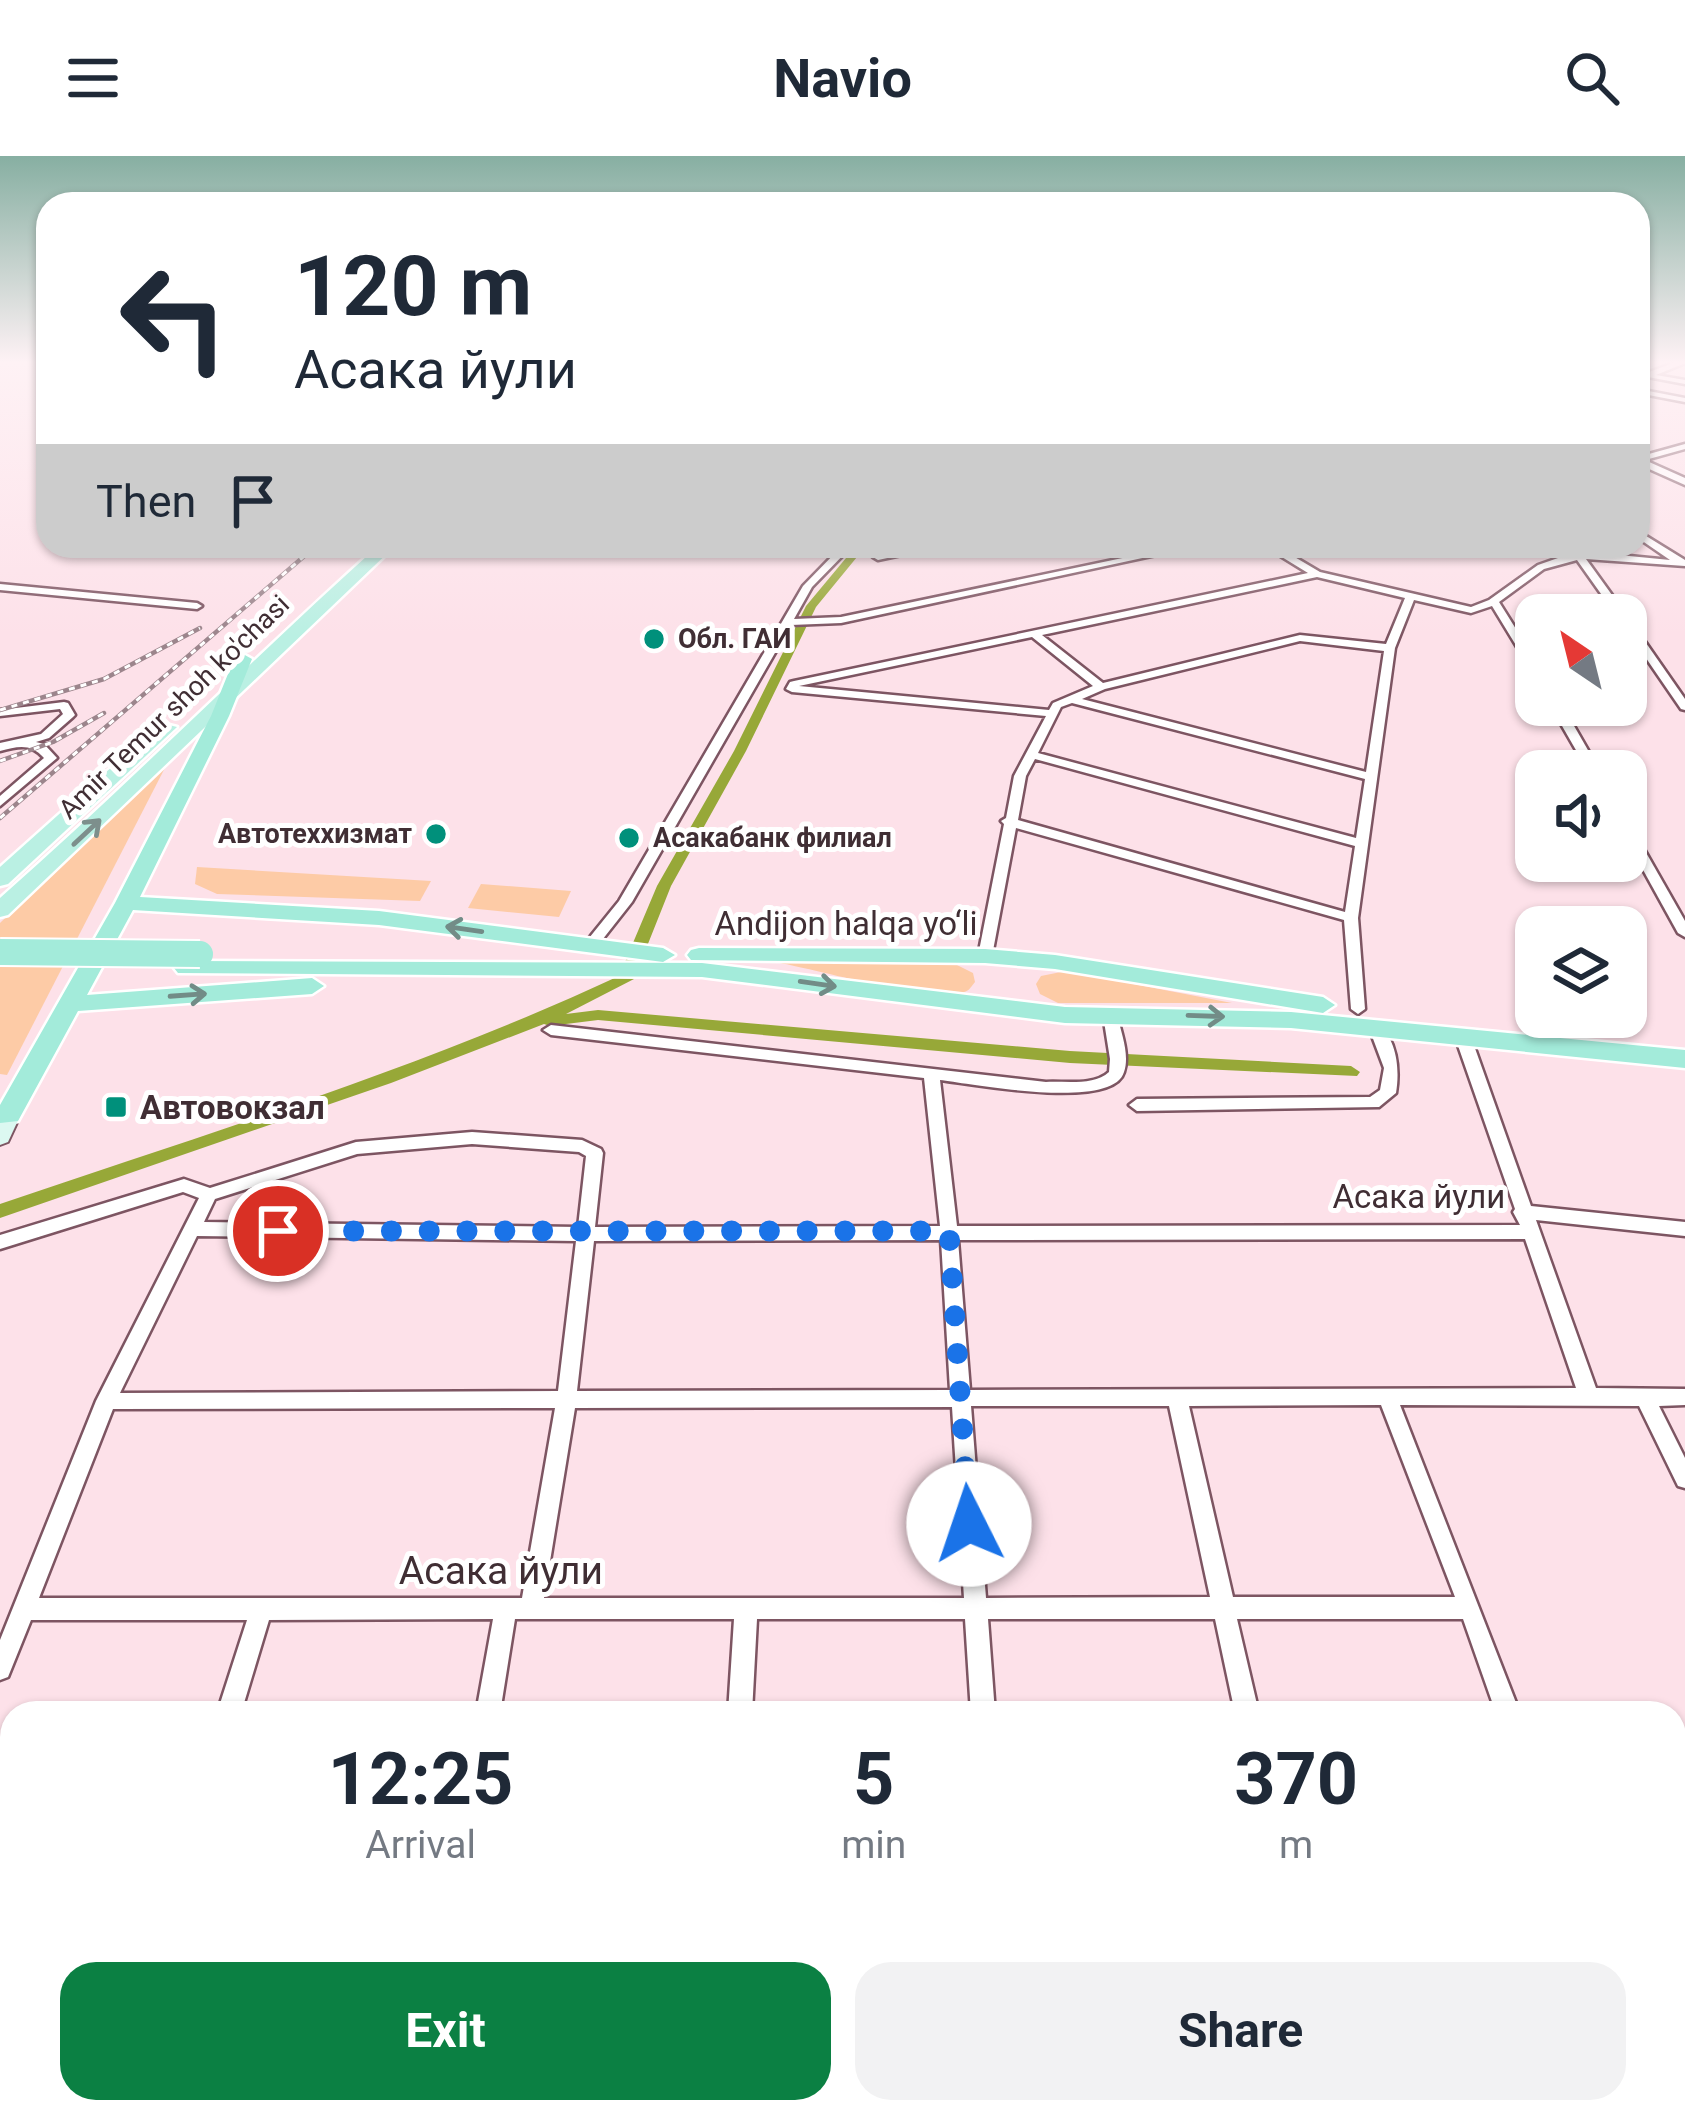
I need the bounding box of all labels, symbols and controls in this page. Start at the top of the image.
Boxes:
icon: menu [60,45,126,111]
icon: search [1559,45,1625,111]
text: Navio [773,47,912,110]
text: 120 m [294,237,532,336]
icon: left [96,240,252,396]
text: Асака йули [294,338,577,401]
icon: arrive [220,468,286,534]
text: Then [96,475,196,528]
street label: Amir Temur shoh ko'chasi [52,589,296,825]
north arrow [1515,594,1647,726]
map controls [1515,594,1647,1038]
place label: Обл. ГАИ [678,623,791,655]
marker: Обл. ГАИ [641,626,667,652]
button: sound [1515,750,1647,882]
one-way arrow [72,818,101,846]
place label: Автотеххизмат [218,818,412,850]
marker: Автотеххизмат [423,821,449,847]
place label: Асакабанк филиал [653,822,892,854]
marker: Асакабанк филиал [616,825,642,851]
street label: Andijon halqa yo‘li [714,904,978,943]
button: layers [1515,906,1647,1038]
one-way arrow [445,918,484,940]
one-way arrow [798,973,837,996]
one-way arrow [168,984,207,1007]
one-way arrow [1186,1005,1225,1028]
place label: Автовокзал [140,1088,325,1127]
marker: Автовокзал [103,1094,129,1120]
street label: Асака йули [1333,1177,1505,1216]
pin [227,1180,329,1282]
icon: arrive [245,1198,311,1264]
position arrow [906,1461,1032,1587]
street label: Асака йули [399,1548,603,1594]
text: 12:25 [328,1737,513,1822]
text: 5 [853,1737,894,1822]
text: 370 [1234,1737,1358,1822]
text: Arrival [365,1822,476,1868]
text: min [841,1822,906,1868]
text: m [1279,1822,1313,1868]
button: Exit [60,1962,831,2100]
button: Share [855,1962,1626,2100]

